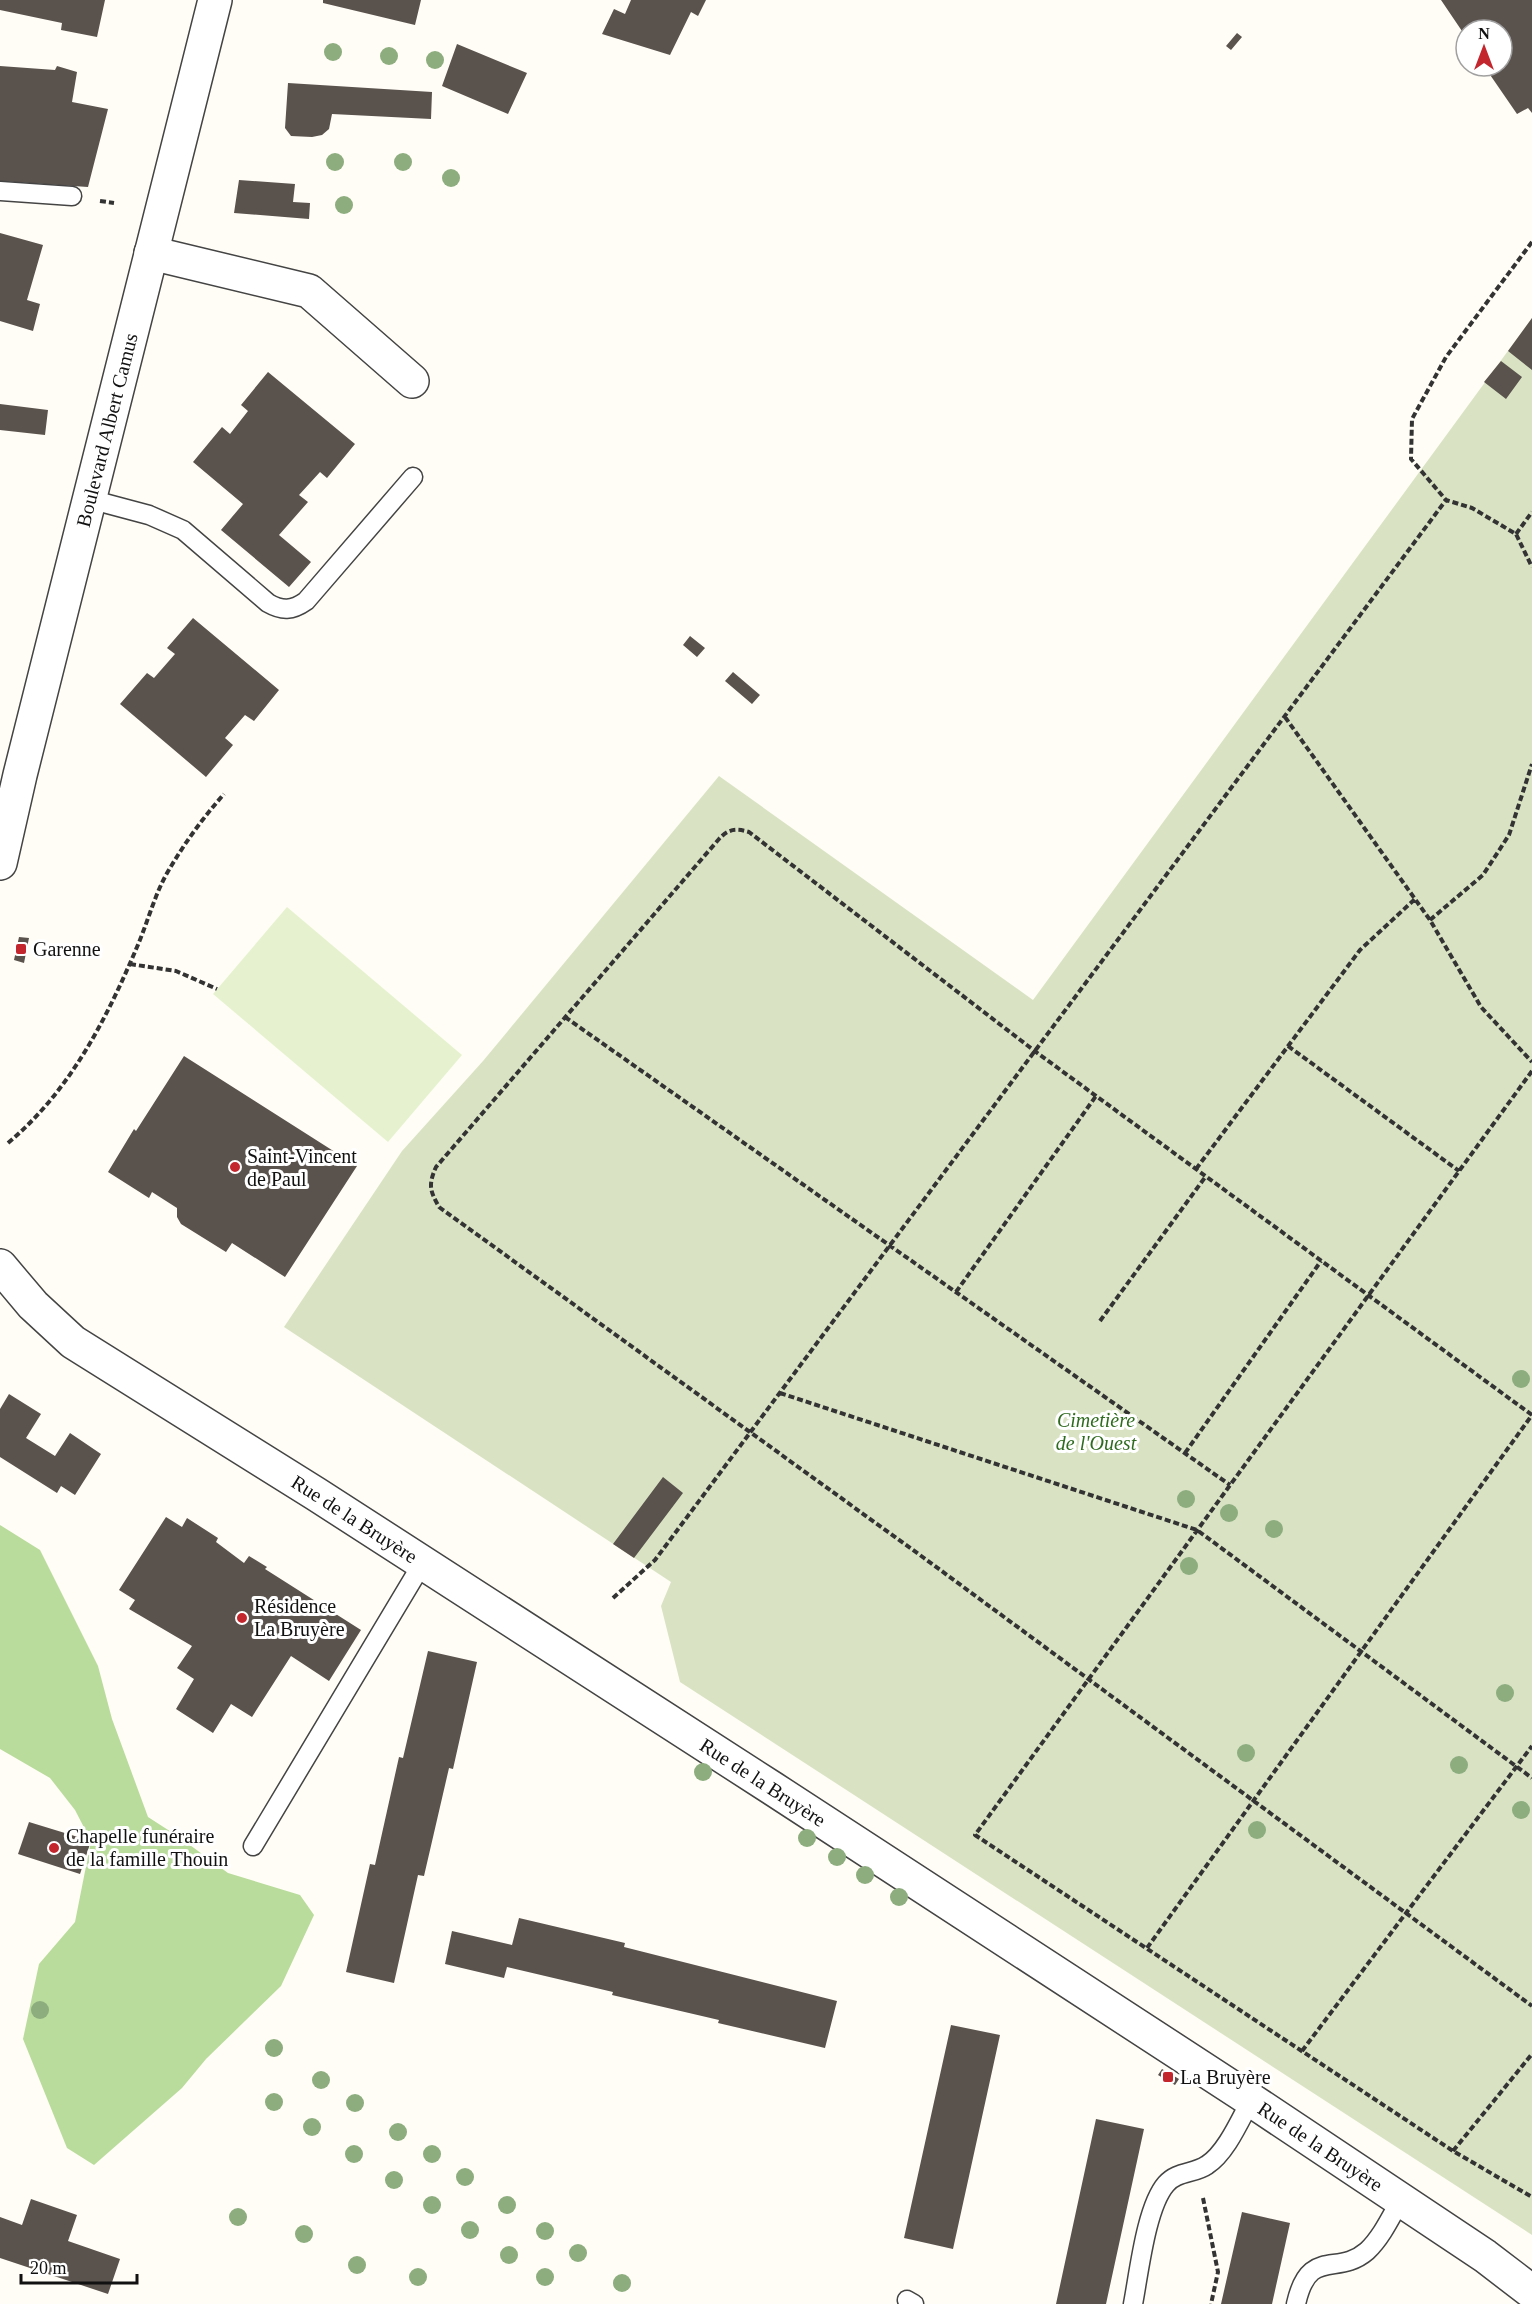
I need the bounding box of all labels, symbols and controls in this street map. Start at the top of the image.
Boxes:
north arrow [1454,18,1514,78]
text: N [1478,25,1490,42]
street label: Boulevard Albert Camus [72,331,142,529]
place label: Garenne [33,938,101,960]
marker: Garenne [14,942,28,956]
place label: Saint-Vincent de Paul [247,1145,357,1190]
marker: Saint-Vincent de Paul [228,1160,242,1174]
park label: Cimetière de l'Ouest [1056,1409,1137,1454]
street label: Rue de la Bruyère [288,1471,421,1567]
place label: Résidence La Bruyère [254,1595,345,1641]
marker: Résidence La Bruyère [235,1611,249,1625]
street label: Rue de la Bruyère [696,1734,830,1831]
place label: Chapelle funéraire de la famille Thouin [66,1825,228,1870]
marker: Chapelle funéraire de la famille Thouin [47,1841,61,1855]
place label: La Bruyère [1180,2066,1271,2089]
marker: La Bruyère [1161,2070,1175,2084]
street label: Rue de la Bruyère [1254,2097,1387,2196]
scale bar [21,2247,136,2285]
text: 20 m [30,2258,67,2278]

